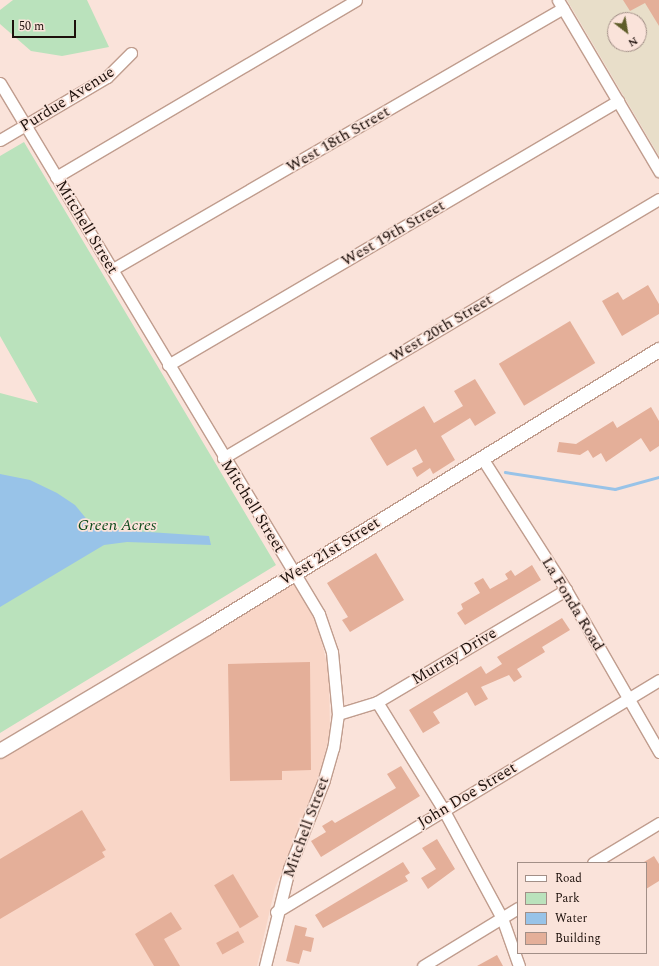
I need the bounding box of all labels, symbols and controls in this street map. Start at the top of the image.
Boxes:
scale bar [14,12,78,38]
north arrow [607,12,647,52]
text: 50 m [19,17,44,36]
text: N [625,32,641,51]
street label: Purdue Avenue [16,62,118,136]
street label: West 18th Street [283,102,393,176]
street label: Mitchell Street [51,177,123,277]
street label: West 19th Street [338,196,448,270]
street label: West 20th Street [386,290,496,366]
street label: Mitchell Street [217,456,289,556]
street label: West 21st Street [277,513,383,589]
park label: Green Acres [78,515,156,535]
street label: La Fonda Road [537,554,609,654]
street label: Murray Drive [408,623,500,689]
street label: John Doe Street [414,758,520,832]
street label: Mitchell Street [279,774,333,880]
legend [517,862,647,954]
text: Road [555,869,582,888]
text: Park [555,889,580,908]
text: Water [555,909,587,928]
text: Building [555,929,601,948]

